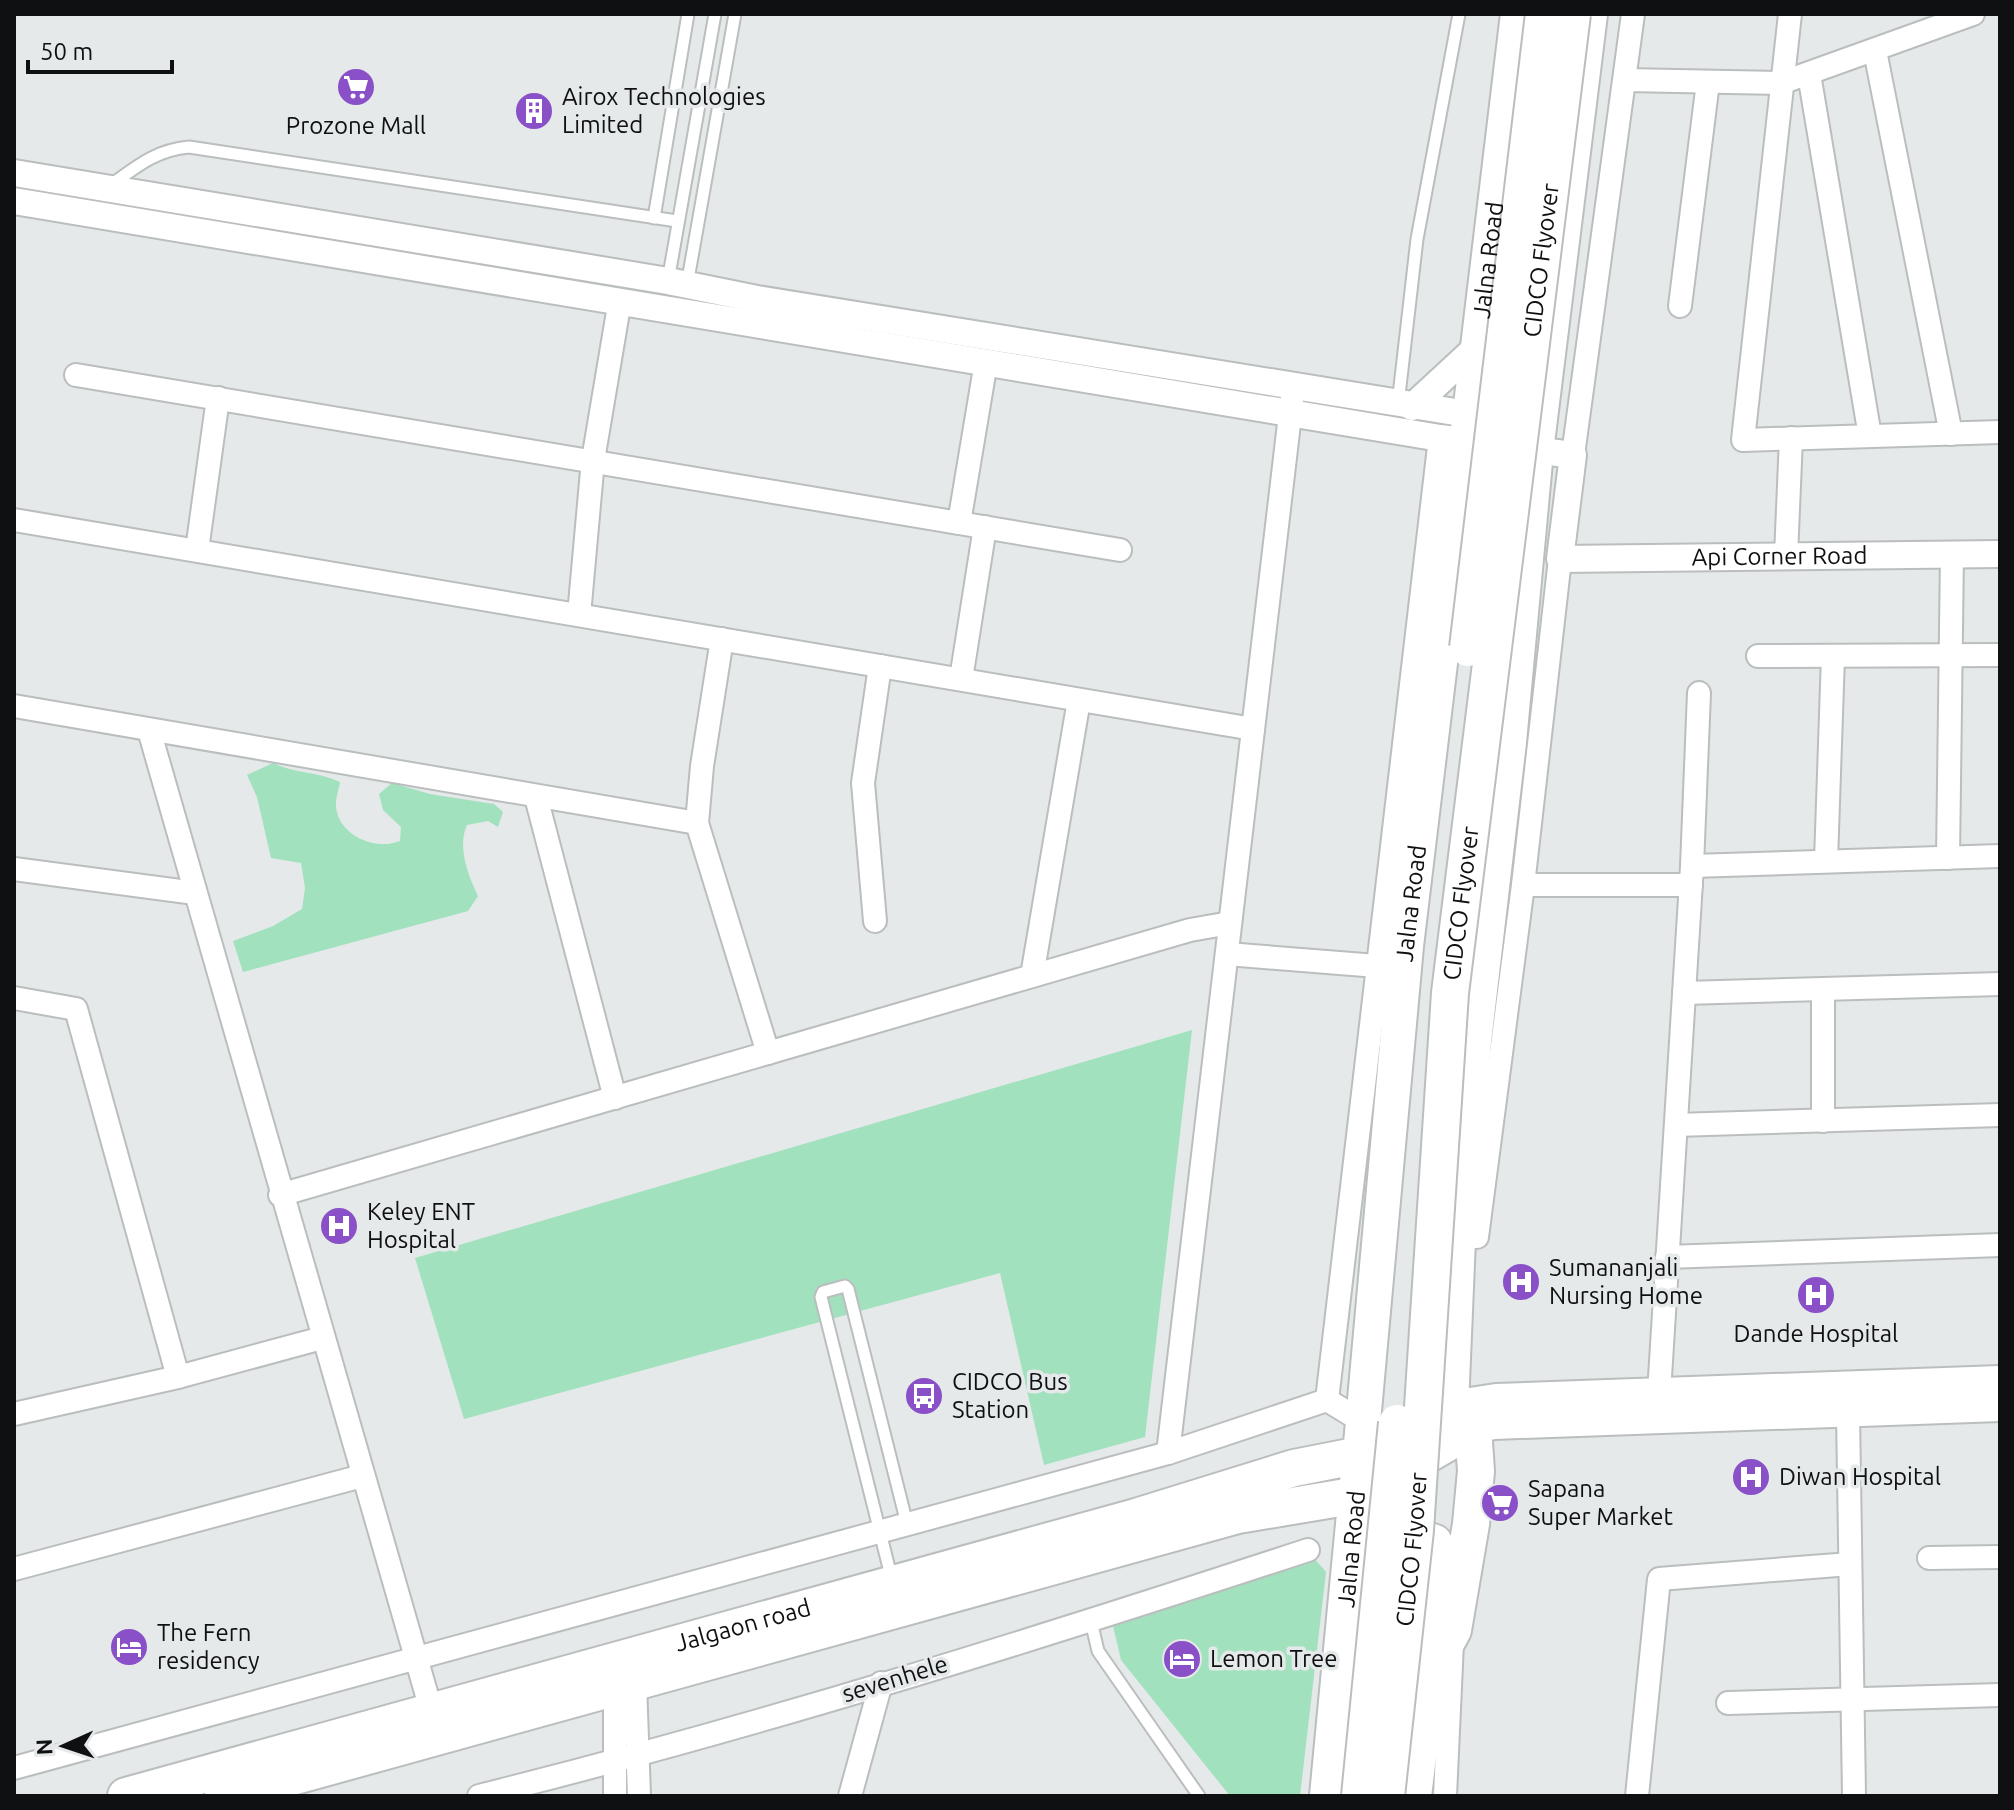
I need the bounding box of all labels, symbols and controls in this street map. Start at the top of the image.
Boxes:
scale bar [28,24,172,74]
text: 50 m [40,38,93,65]
supermarket icon: Prozone Mall [335,66,377,108]
place label: Airox Technologies Limited [562,83,766,138]
building icon: Airox Technologies Limited [513,90,555,132]
place label: Prozone Mall [286,112,426,139]
street label: CIDCO Flyover [1518,182,1564,339]
street label: Jalna Road [1468,200,1508,320]
street label: Api Corner Road [1691,542,1868,571]
street label: CIDCO Flyover [1438,825,1484,982]
street label: Jalna Road [1391,843,1431,963]
place label: Keley ENT Hospital [367,1198,475,1253]
hospital icon: Keley ENT Hospital [318,1205,360,1247]
place label: Sumananjali Nursing Home [1549,1254,1703,1309]
hospital icon: Sumananjali Nursing Home [1500,1261,1542,1303]
hospital icon: Dande Hospital [1795,1274,1837,1316]
place label: Dande Hospital [1734,1320,1898,1347]
place label: CIDCO Bus Station [952,1368,1068,1423]
bus stop icon: CIDCO Bus Station [903,1375,945,1417]
hospital icon: Diwan Hospital [1730,1456,1772,1498]
place label: Diwan Hospital [1779,1463,1941,1490]
street label: CIDCO Flyover [1391,1471,1432,1628]
place label: Sapana Super Market [1528,1475,1673,1530]
supermarket icon: Sapana Super Market [1479,1482,1521,1524]
street label: Jalna Road [1332,1489,1370,1609]
street label: Jalgaon road [672,1594,814,1657]
place label: The Fern residency [157,1619,260,1674]
hotel icon: The Fern residency [108,1626,150,1668]
hotel icon: Lemon Tree [1161,1638,1203,1680]
place label: Lemon Tree [1210,1645,1338,1672]
street label: sevenhele [839,1650,951,1707]
north arrow [24,1706,104,1786]
text: N [31,1738,56,1756]

